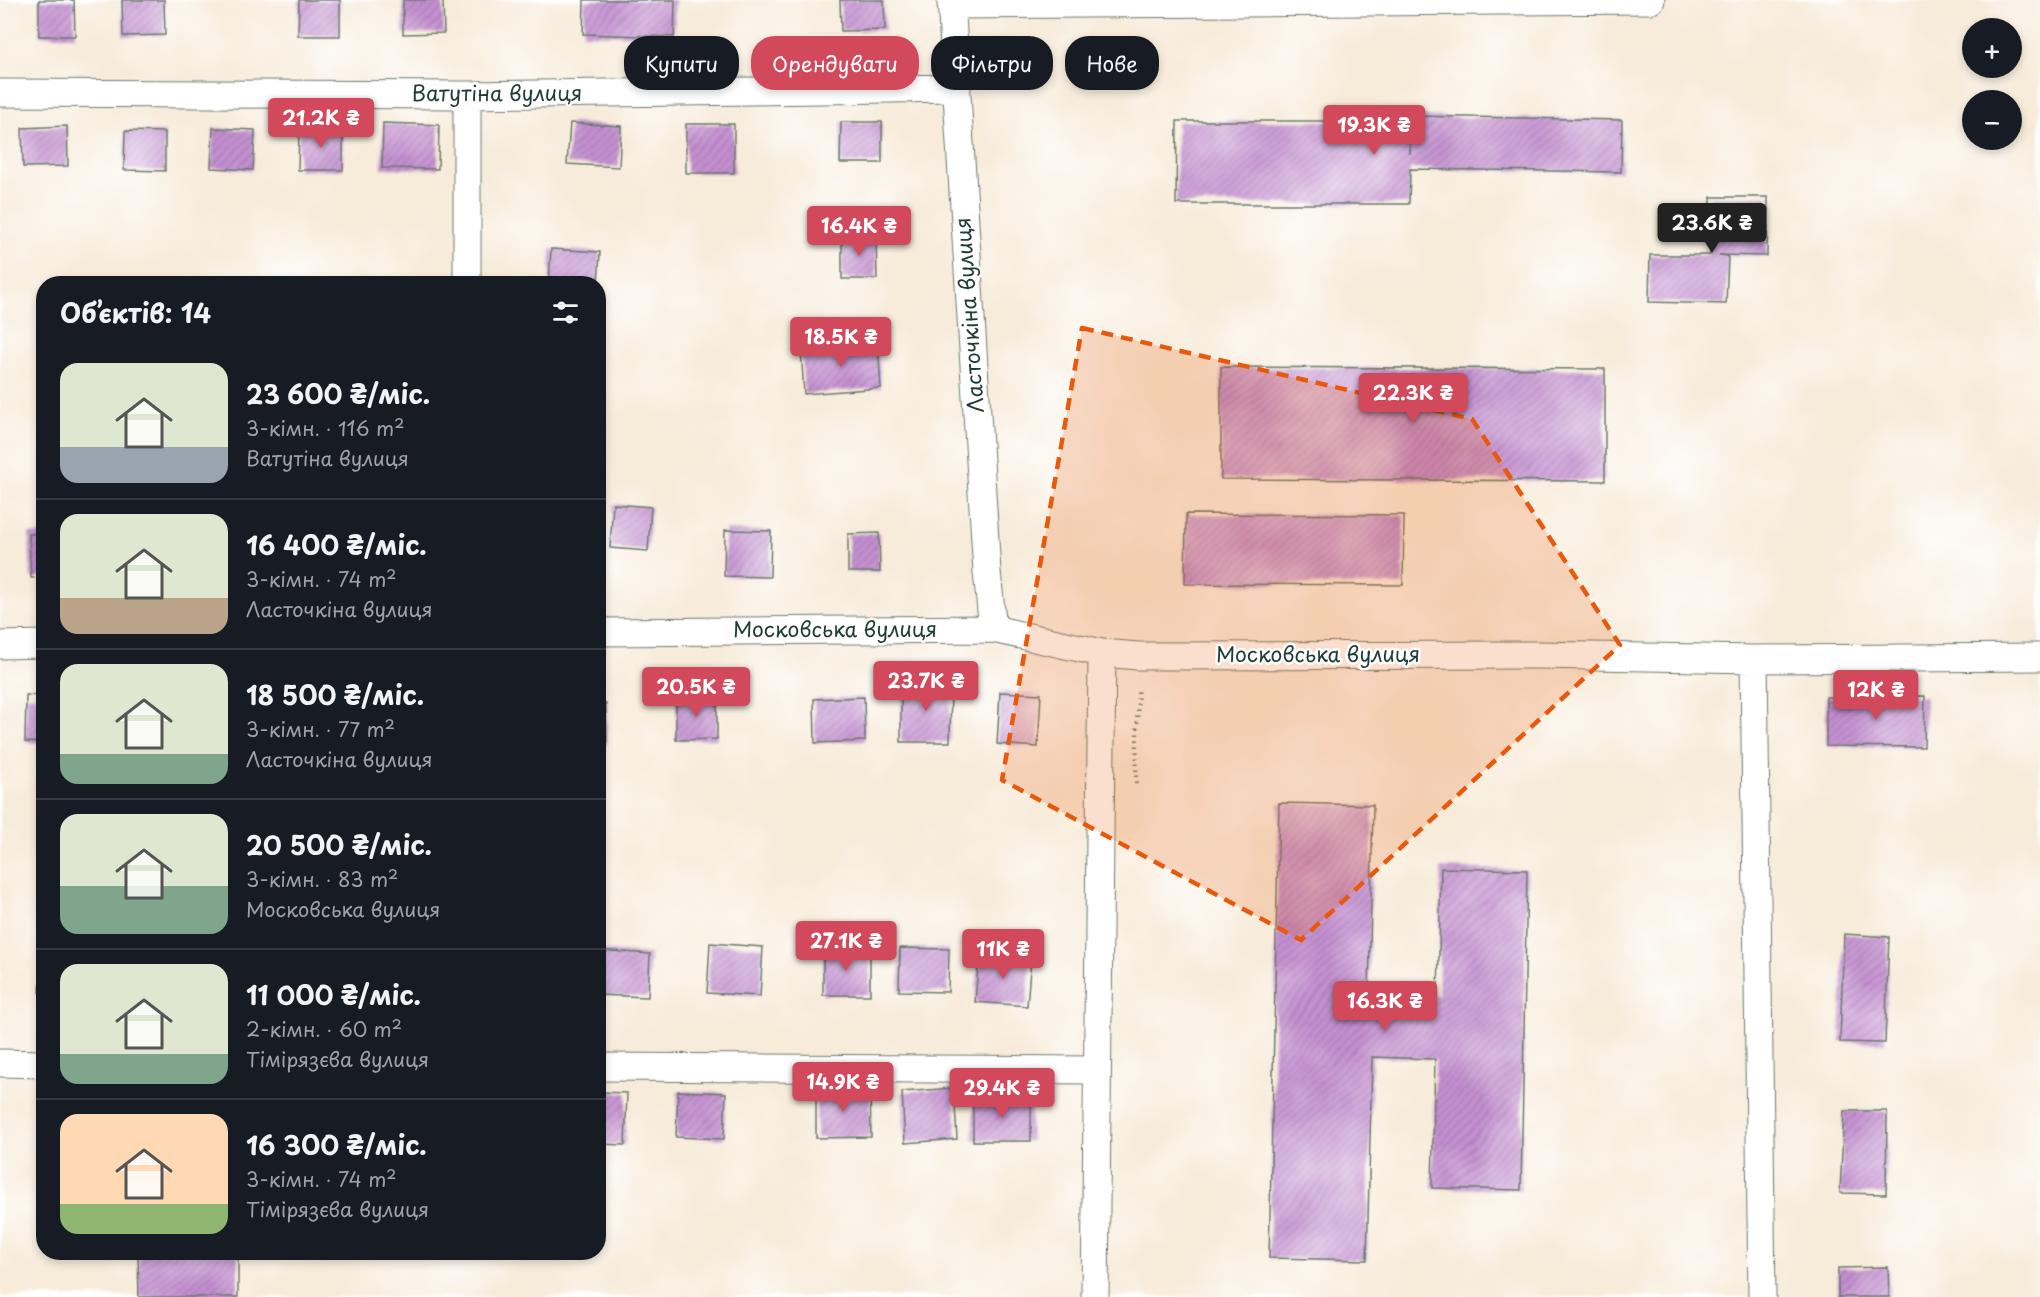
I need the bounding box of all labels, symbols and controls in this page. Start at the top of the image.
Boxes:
map controls [1962,18,2022,150]
button: + [1962,18,2022,78]
chip: Купити [624,36,739,90]
chip: Орендувати [751,36,919,90]
chip: Фільтри [931,36,1053,90]
chip: Нове [1065,36,1159,90]
street label: Ватутіна вулиця [412,76,582,108]
button: − [1962,90,2022,150]
pin: 21.2K ₴ [266,98,376,149]
text: 21.2K ₴ [282,102,360,132]
pin: 19.3K ₴ [1319,105,1429,156]
text: 19.3K ₴ [1337,109,1411,139]
pin: 23.6K ₴ [1657,203,1767,254]
pin: 16.4K ₴ [804,206,914,257]
text: 23.6K ₴ [1672,207,1752,237]
text: 16.4K ₴ [821,210,897,240]
street label: Ласточкіна вулиця [945,216,991,414]
text: Об’єктів: 14 [60,293,211,332]
icon: filters [549,296,582,329]
pin: 18.5K ₴ [786,317,896,368]
text: 18.5K ₴ [804,321,878,351]
pin: 22.3K ₴ [1358,373,1468,424]
text: 23 600 ₴/міс. [246,374,430,413]
text: 22.3K ₴ [1373,377,1453,407]
icon: home [108,387,180,459]
text: 3-кімн. · 116 m² [246,413,405,443]
text: Ватутіна вулиця [246,443,409,473]
text: 16 400 ₴/міс. [246,525,427,564]
icon: home [108,538,180,610]
text: 3-кімн. · 74 m² [246,564,397,594]
text: Ласточкіна вулиця [246,594,433,624]
street label: Московська вулиця [733,612,937,644]
street label: Московська вулиця [1216,637,1420,669]
pin: 23.7K ₴ [871,661,981,712]
text: 23.7K ₴ [887,665,965,695]
pin: 20.5K ₴ [641,667,751,718]
pin: 12K ₴ [1834,670,1918,721]
text: 20.5K ₴ [656,671,736,701]
text: 12K ₴ [1847,674,1905,704]
text: 18 500 ₴/міс. [246,675,424,714]
icon: home [108,688,180,760]
text: 3-кімн. · 77 m² [246,714,395,744]
text: Ласточкіна вулиця [246,744,433,774]
text: 20 500 ₴/міс. [246,825,432,864]
icon: home [108,838,180,910]
text: 3-кімн. · 83 m² [246,864,398,894]
text: Московська вулиця [246,894,440,924]
pin: 27.1K ₴ [791,921,901,972]
text: 27.1K ₴ [810,925,882,955]
pin: 11K ₴ [961,929,1045,980]
text: 11K ₴ [976,933,1030,963]
text: 11 000 ₴/міс. [246,975,421,1014]
pin: 16.3K ₴ [1330,981,1440,1032]
text: 16.3K ₴ [1347,985,1423,1015]
icon: home [108,988,180,1060]
text: 2-кімн. · 60 m² [246,1014,402,1044]
text: Тімірязєва вулиця [246,1044,429,1074]
pin: 14.9K ₴ [788,1062,898,1113]
text: 14.9K ₴ [806,1066,880,1096]
pin: 29.4K ₴ [947,1068,1057,1119]
text: 29.4K ₴ [964,1072,1040,1102]
text: 16 300 ₴/міс. [246,1125,427,1164]
icon: home [108,1138,180,1210]
text: 3-кімн. · 74 m² [246,1164,397,1194]
text: Тімірязєва вулиця [246,1194,429,1224]

